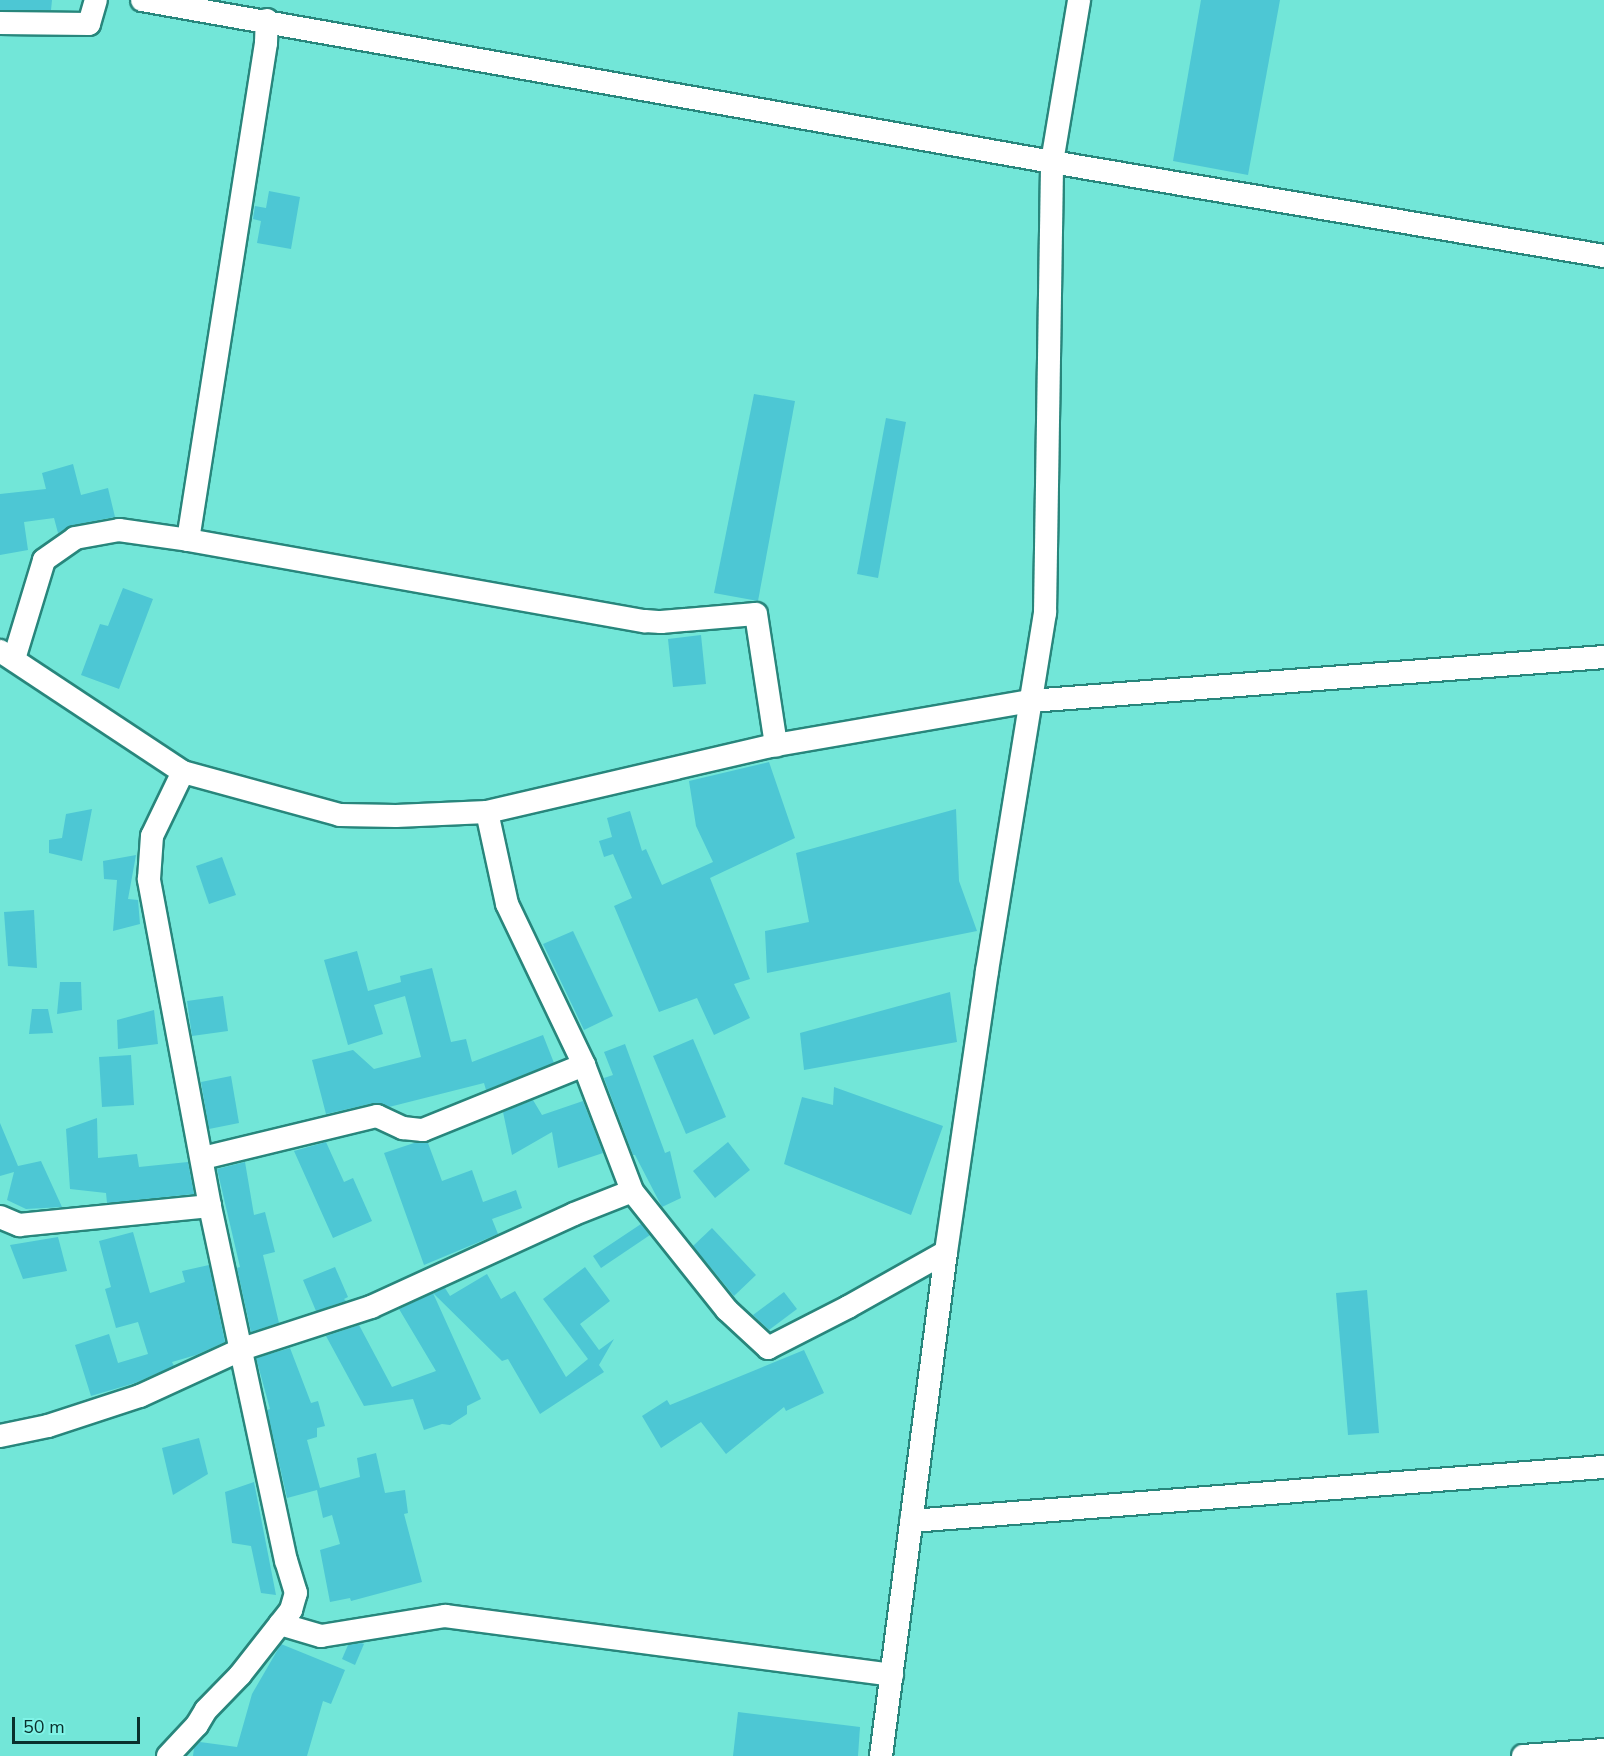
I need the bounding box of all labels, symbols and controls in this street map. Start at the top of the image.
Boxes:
scale bar [15,1705,142,1743]
text: 50 m [23,1715,65,1739]

